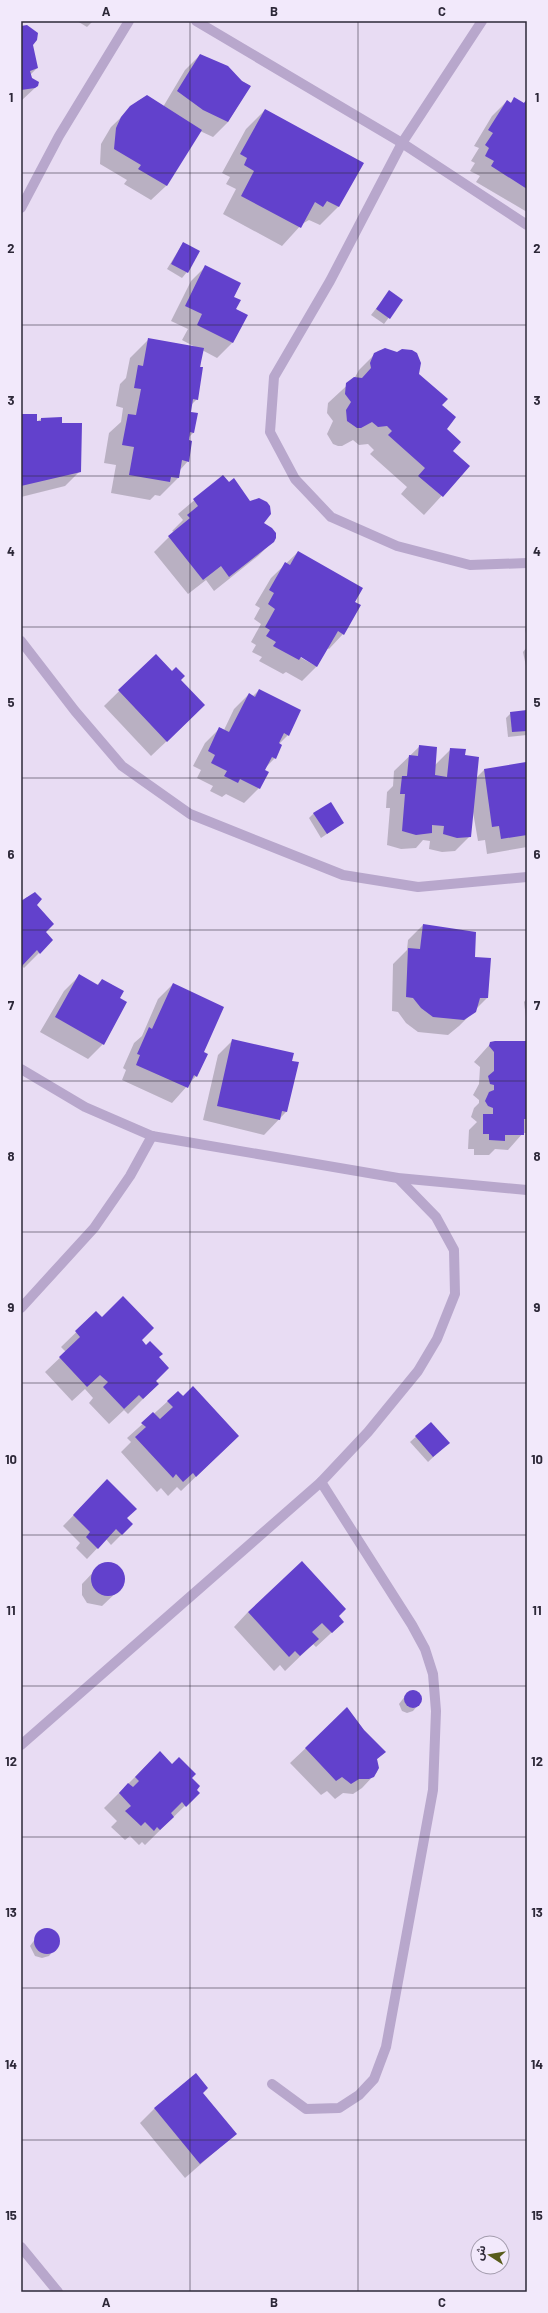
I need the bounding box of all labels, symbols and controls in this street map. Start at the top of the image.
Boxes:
text: A [102,3,111,19]
text: B [270,3,278,19]
text: C [438,3,446,19]
text: 1 [9,89,13,105]
text: 1 [535,89,539,105]
text: 2 [7,240,15,256]
text: 2 [533,240,541,256]
text: 3 [7,392,15,408]
text: 3 [533,392,541,408]
text: 4 [7,543,15,559]
text: 4 [533,543,541,559]
text: 5 [7,694,15,710]
text: 5 [533,694,541,710]
text: 6 [8,846,15,862]
text: 6 [534,846,541,862]
text: 7 [8,997,15,1013]
text: 7 [534,997,541,1013]
text: 8 [7,1148,15,1164]
text: 8 [533,1148,541,1164]
text: 9 [8,1299,15,1315]
text: 9 [534,1299,541,1315]
text: 10 [5,1451,17,1467]
text: 10 [531,1451,543,1467]
text: 11 [6,1602,16,1618]
text: 11 [532,1602,542,1618]
text: 12 [5,1753,17,1769]
text: 12 [531,1753,543,1769]
text: 13 [5,1904,17,1920]
text: 13 [531,1904,543,1920]
text: 14 [5,2056,17,2072]
text: 14 [531,2056,543,2072]
text: 15 [5,2207,17,2223]
text: 15 [531,2207,543,2223]
north arrow [470,2235,510,2275]
text: ش [472,2244,489,2262]
text: A [102,2294,111,2310]
text: B [270,2294,278,2310]
text: C [438,2294,446,2310]

